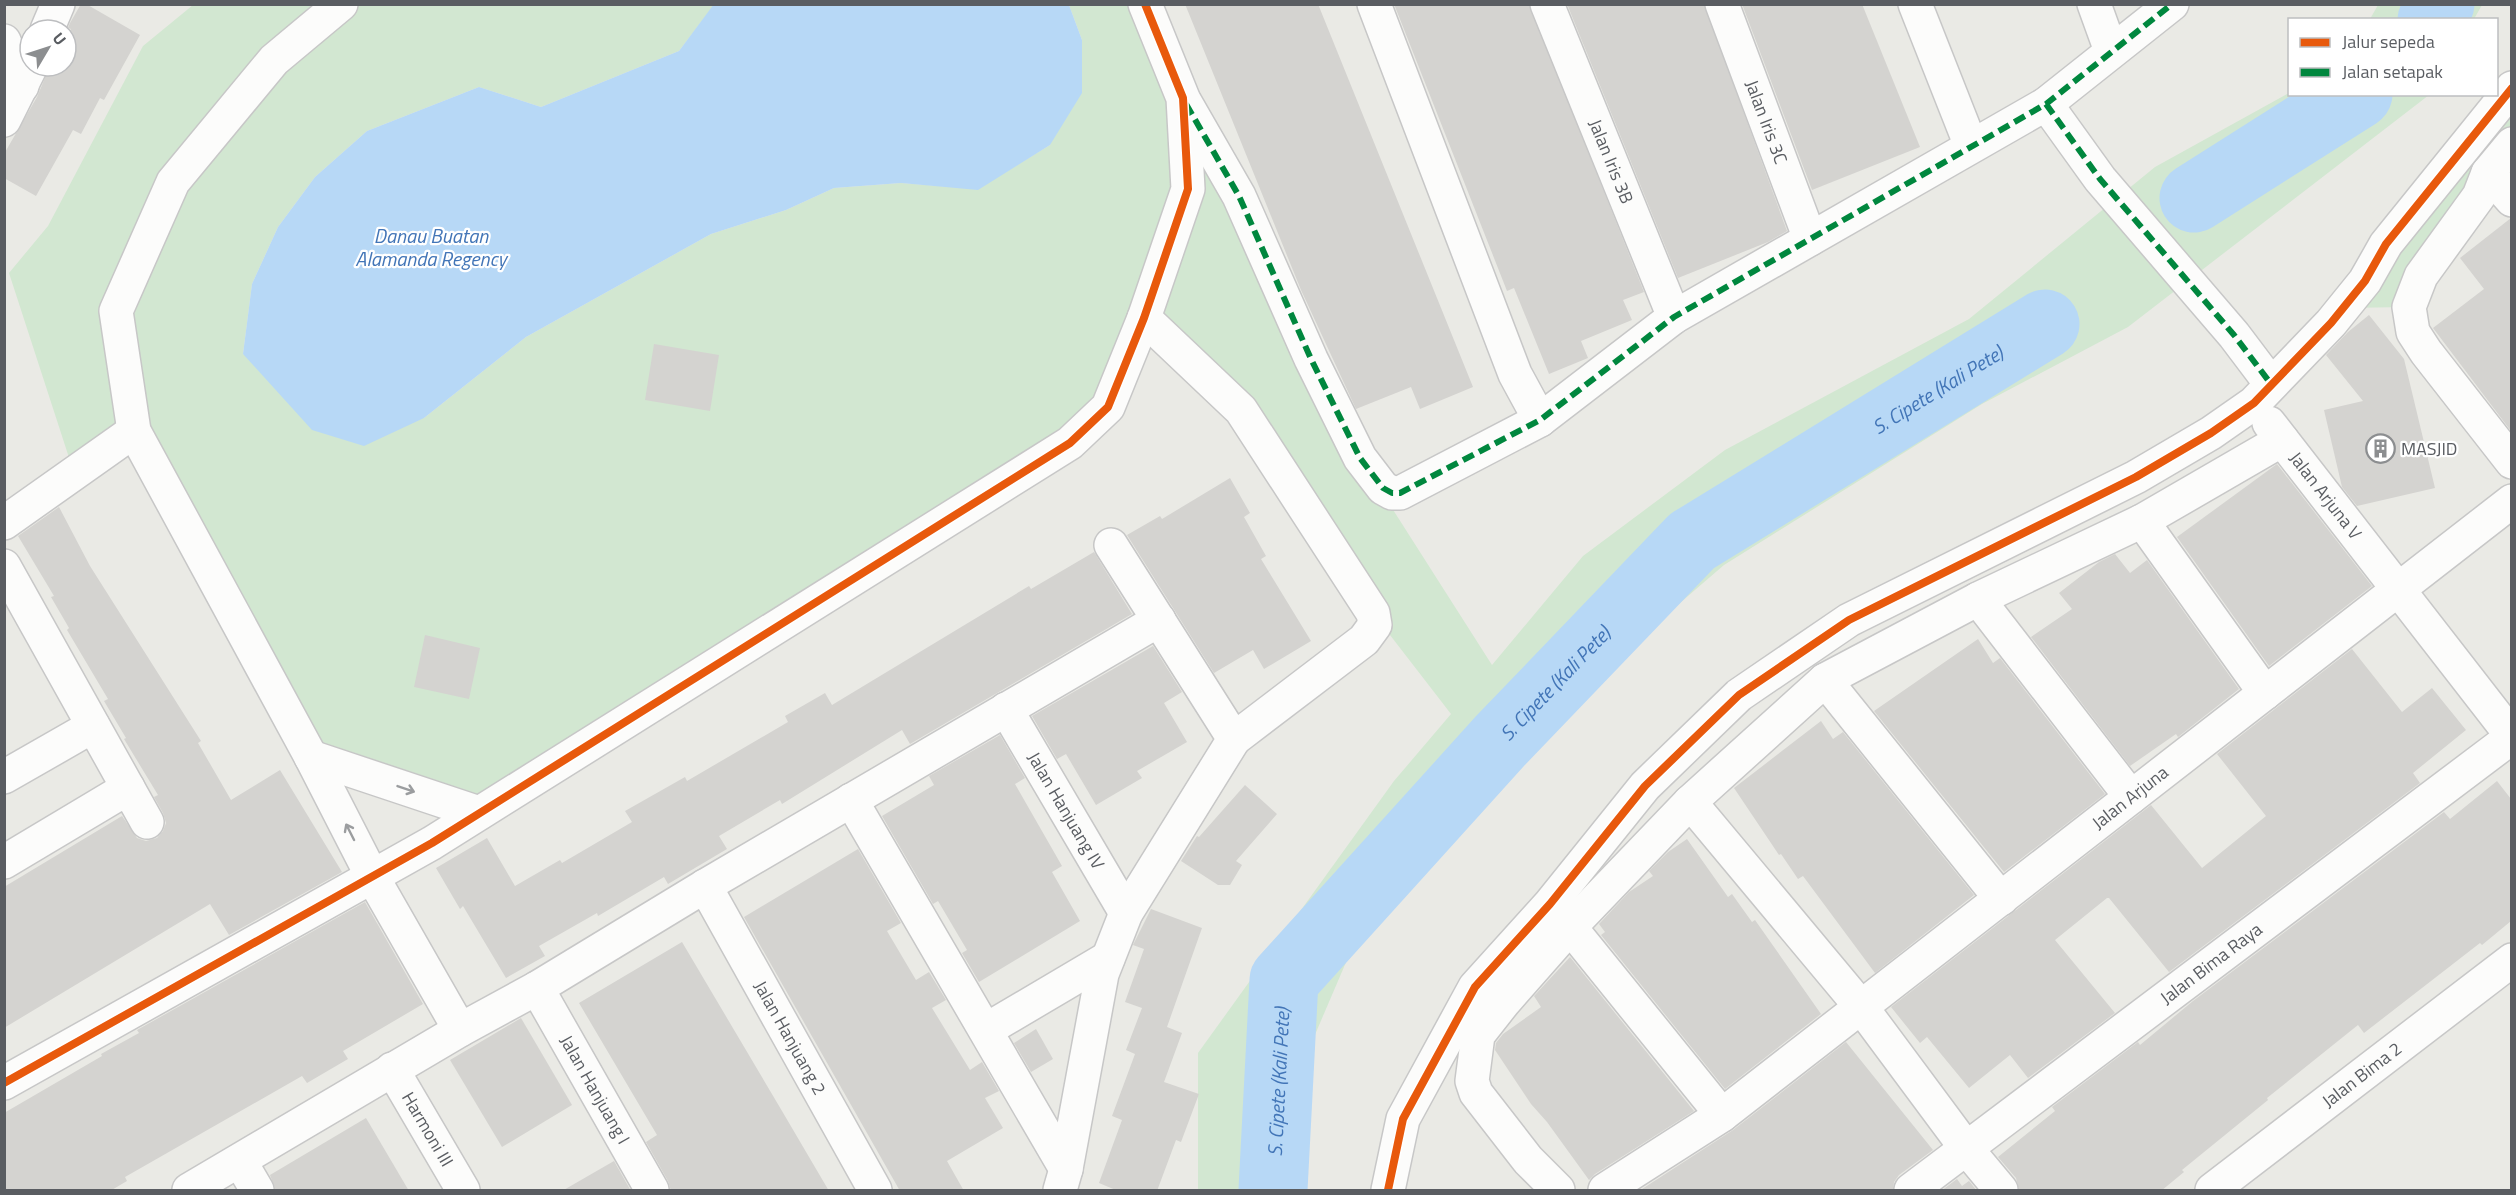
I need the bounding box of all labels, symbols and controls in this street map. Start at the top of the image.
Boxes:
north arrow [18,18,78,78]
legend [2288,18,2498,96]
text: U [47,27,72,50]
text: Jalur sepeda [2342,28,2435,55]
text: Jalan setapak [2342,58,2443,85]
street label: Jalan Iris 3C [1739,76,1795,168]
street label: Jalan Iris 3B [1582,115,1641,208]
water label: Danau Buatan Alamanda Regency [355,220,509,274]
water label: S. Cipete (Kali Pete) [1866,337,2010,442]
building icon: MASJID [2364,433,2396,465]
place label: MASJID [2401,435,2457,462]
street label: Jalan Arjuna V [2283,446,2369,545]
water label: S. Cipete (Kali Pete) [1492,618,1618,748]
street label: Jalan Hanjuang IV [1021,747,1112,875]
street label: Jalan Arjuna [2086,759,2174,836]
one-way arrow [396,784,415,795]
one-way arrow [343,823,355,841]
street label: Jalan Bima Raya [2154,916,2268,1011]
street label: Jalan Hanjuang 2 [747,975,833,1100]
water label: S. Cipete (Kali Pete) [1259,1006,1298,1157]
street label: Jalan Hanjuang I [553,1030,637,1149]
street label: Jalan Bima 2 [2316,1035,2407,1114]
street label: Harmoni III [395,1087,460,1172]

